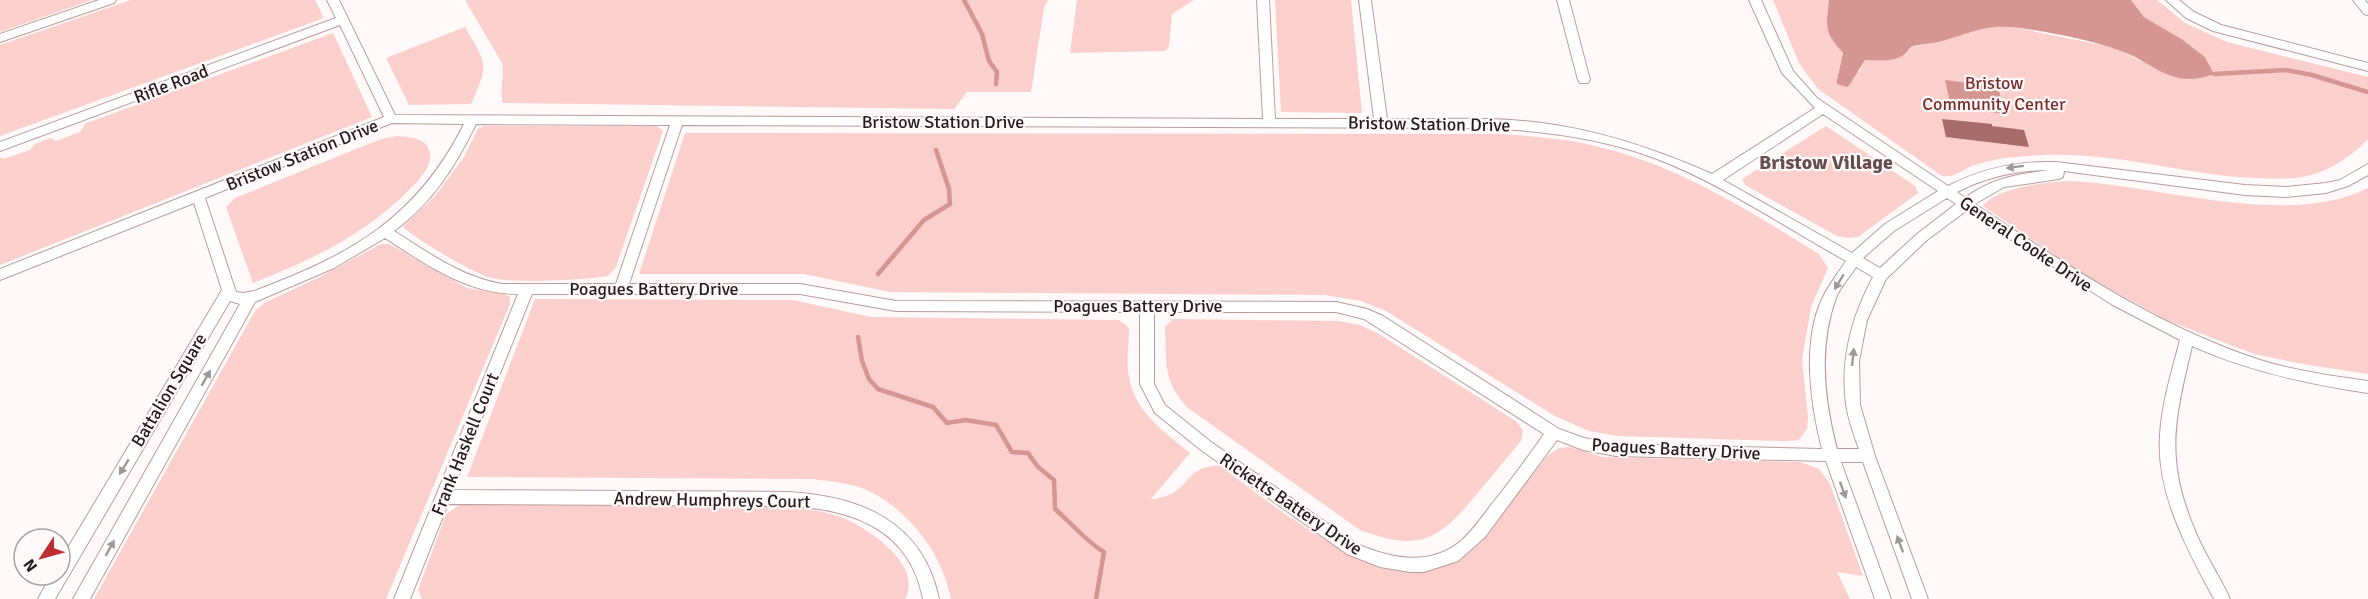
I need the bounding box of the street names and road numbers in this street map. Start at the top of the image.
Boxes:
street label: Rifle Road [131,60,211,108]
street label: Bristow Station Drive [862,111,1024,133]
street label: Bristow Station Drive [1348,112,1510,136]
street label: Bristow Station Drive [223,114,381,196]
street label: General Cooke Drive [1955,191,2097,297]
street label: Poagues Battery Drive [569,278,739,300]
street label: Poagues Battery Drive [1053,295,1223,317]
street label: Battalion Square [126,329,212,451]
street label: Frank Haskell Court [426,370,504,518]
street label: Poagues Battery Drive [1591,434,1761,464]
street label: Ricketts Battery Drive [1216,448,1366,560]
street label: Andrew Humphreys Court [614,487,810,513]

